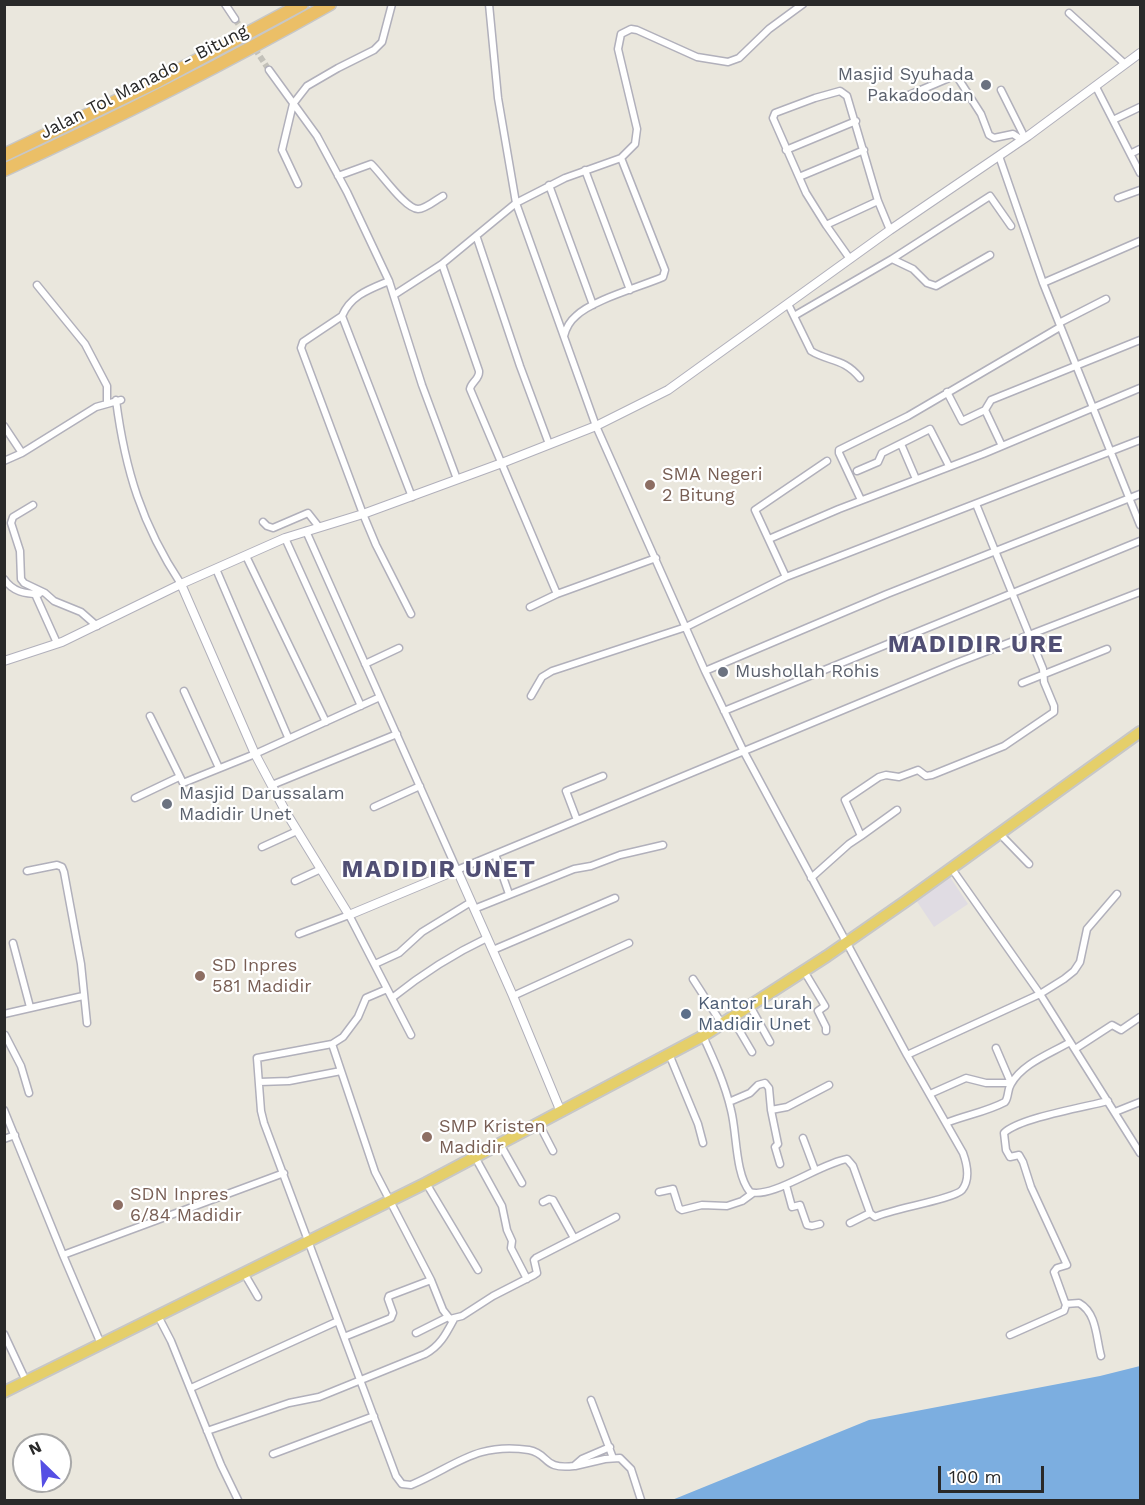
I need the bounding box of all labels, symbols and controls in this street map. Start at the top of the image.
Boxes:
street label: Jalan Tol Manado - Bitung [36,20,252,144]
place label: Masjid Syuhada Pakadoodan [838,64,974,106]
marker: Masjid Syuhada Pakadoodan [979,78,993,92]
place label: SMA Negeri 2 Bitung [662,464,762,506]
marker: SMA Negeri 2 Bitung [643,478,657,492]
district label: MADIDIR URE [888,631,1064,659]
place label: Mushollah Rohis [735,661,879,683]
marker: Mushollah Rohis [716,665,730,679]
place label: Masjid Darussalam Madidir Unet [179,783,345,826]
marker: Masjid Darussalam Madidir Unet [160,797,174,811]
district label: MADIDIR UNET [342,856,536,884]
place label: SD Inpres 581 Madidir [212,955,312,998]
marker: SD Inpres 581 Madidir [193,969,207,983]
place label: Kantor Lurah Madidir Unet [698,993,813,1036]
marker: Kantor Lurah Madidir Unet [679,1007,693,1021]
place label: SMP Kristen Madidir [439,1116,546,1158]
marker: SMP Kristen Madidir [420,1130,434,1144]
place label: SDN Inpres 6/84 Madidir [130,1184,242,1226]
marker: SDN Inpres 6/84 Madidir [111,1198,125,1212]
north arrow [12,1433,72,1493]
text: N [26,1437,44,1459]
scale bar [941,1454,1048,1492]
text: 100 m [949,1466,1002,1487]

